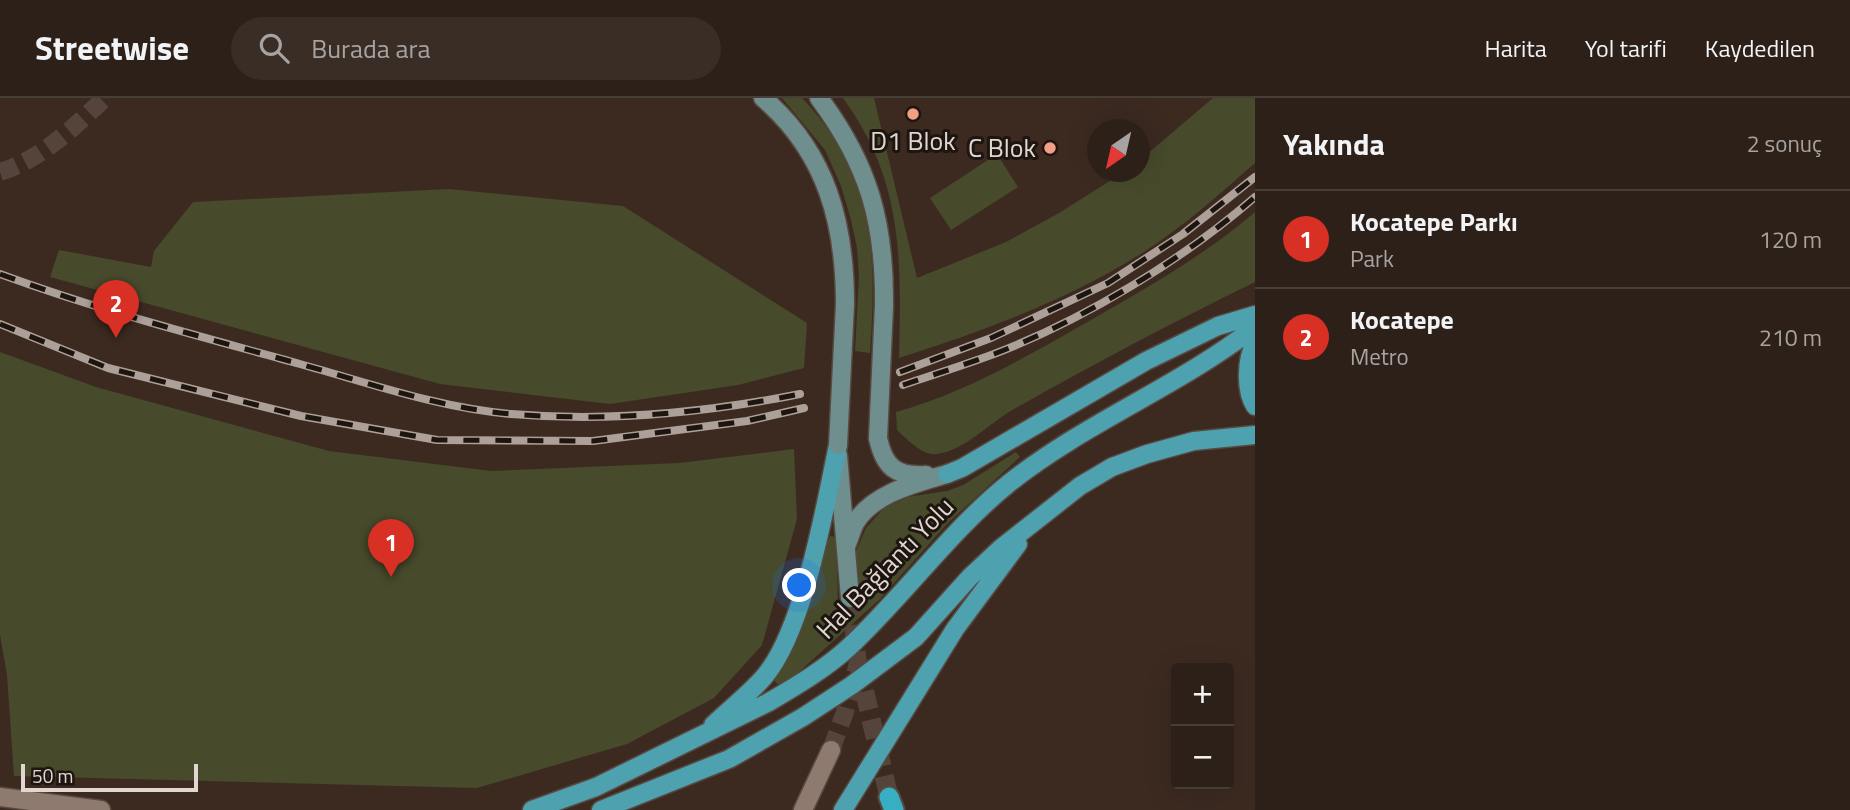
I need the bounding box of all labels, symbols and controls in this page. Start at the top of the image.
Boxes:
search box [231,17,721,80]
text: Streetwise [35,23,189,73]
icon: search [255,29,293,67]
text: Burada ara [311,29,431,68]
text: Harita [1485,30,1547,66]
text: Yol tarifi [1585,30,1667,66]
text: Kaydedilen [1705,30,1815,66]
marker: D1 Blok [905,106,921,122]
north arrow [1087,119,1150,182]
place label: D1 Blok [870,121,956,160]
text: Yakında [1283,121,1385,167]
text: 2 sonuç [1747,126,1822,161]
place label: C Blok [968,128,1036,167]
marker: C Blok [1042,140,1058,156]
text: Kocatepe Parkı [1350,202,1518,241]
text: 1 [1300,222,1312,257]
text: 120 m [1759,222,1822,257]
text: Park [1350,241,1394,276]
pin: 2 [93,280,139,338]
text: Kocatepe [1350,300,1454,339]
text: 2 [1300,320,1312,355]
text: 210 m [1759,320,1822,355]
text: Metro [1350,339,1409,374]
street label: Hal Bağlantı Yolu [807,488,963,647]
pin: 1 [368,519,414,577]
your location [782,568,816,602]
map controls [1171,663,1234,789]
button: + [1171,663,1234,726]
button: − [1171,726,1234,789]
scale bar [21,761,198,793]
text: 50 m [32,761,73,790]

